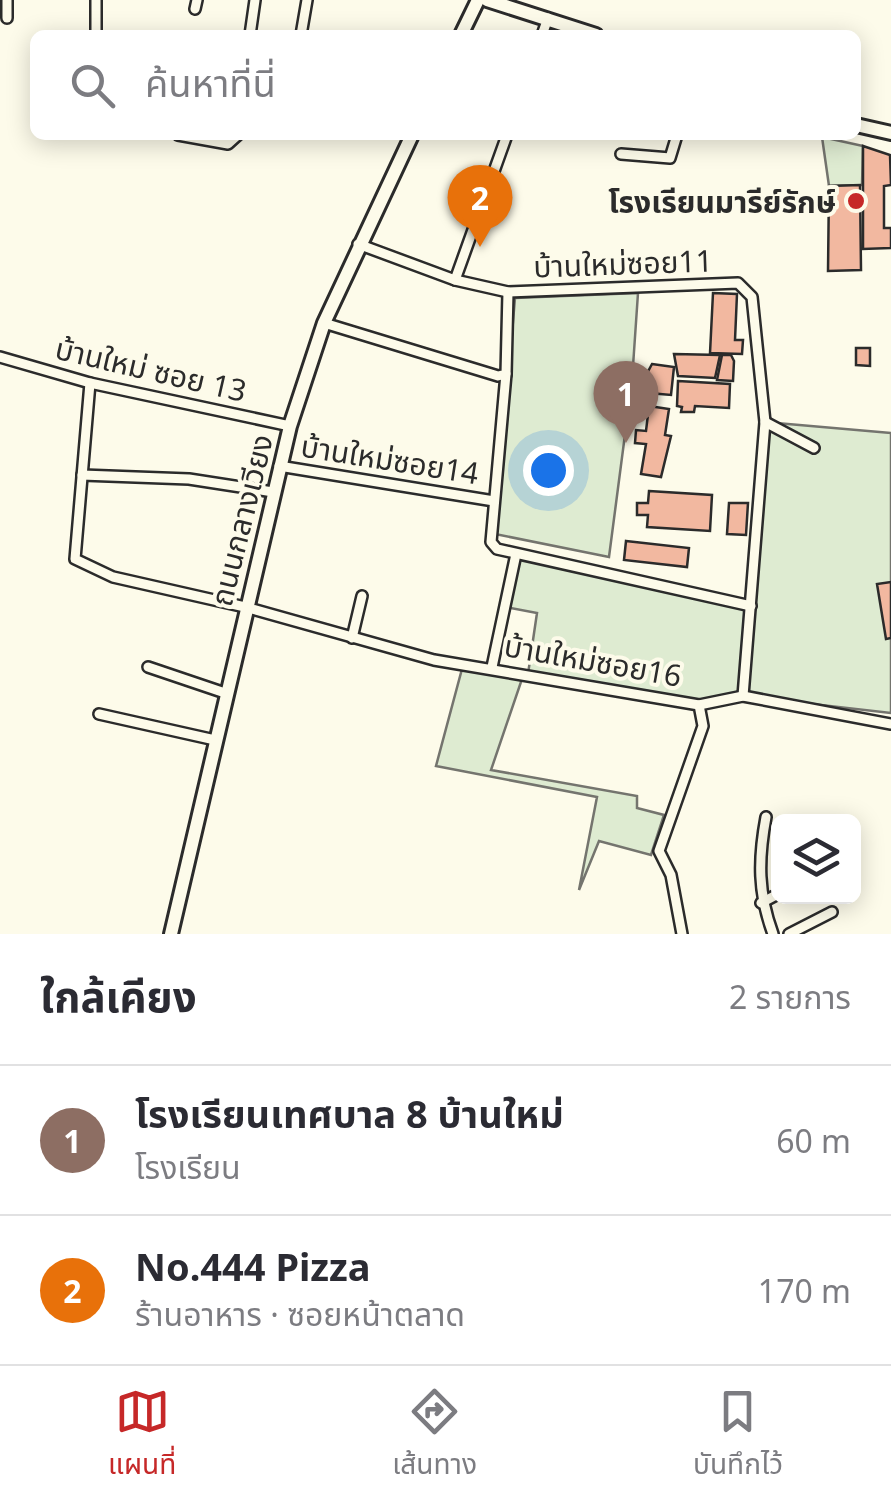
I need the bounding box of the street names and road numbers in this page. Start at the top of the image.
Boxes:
street label: บ้านใหม่ซอย11 [533,239,713,287]
street label: บ้านใหม่ ซอย 13 [51,327,251,411]
street label: บ้านใหม่ซอย14 [298,425,482,493]
street label: ถนนกลางเวียง [200,430,282,610]
street label: บ้านใหม่ซอย16 [501,624,685,696]

